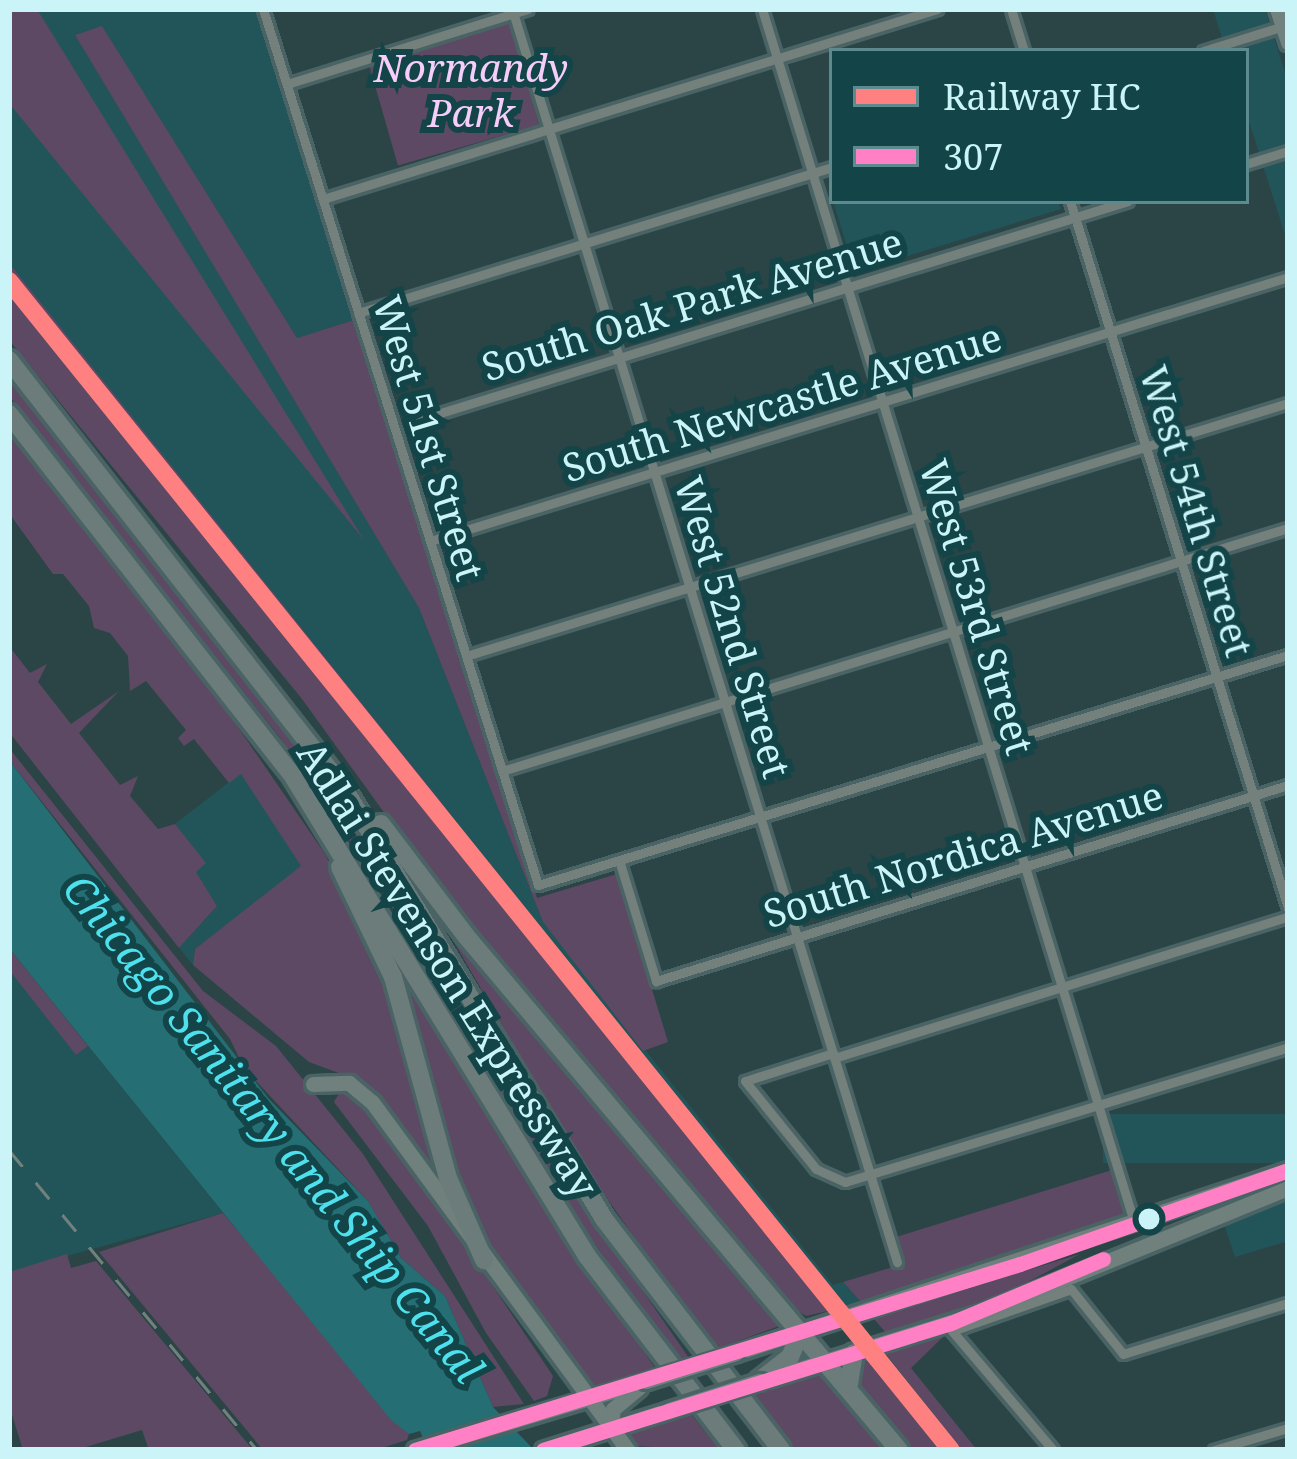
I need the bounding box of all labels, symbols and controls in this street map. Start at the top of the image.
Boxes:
park label: Normandy Park [374,45,568,136]
legend [829,48,1249,204]
text: Railway HC [943,72,1141,121]
text: 307 [943,132,1003,181]
street label: South Oak Park Avenue [476,218,908,390]
street label: West 51st Street [364,290,494,586]
street label: South Newcastle Avenue [557,313,1007,491]
street label: West 54th Street [1131,360,1263,662]
street label: West 53rd Street [910,454,1044,760]
street label: West 52nd Street [665,471,801,783]
street label: Adlai Stevenson Expressway [288,732,608,1206]
street label: South Nordica Avenue [758,771,1168,937]
water label: Chicago Sanitary and Ship Canal [53,864,495,1392]
unlabelled marker [1138,1208,1160,1230]

